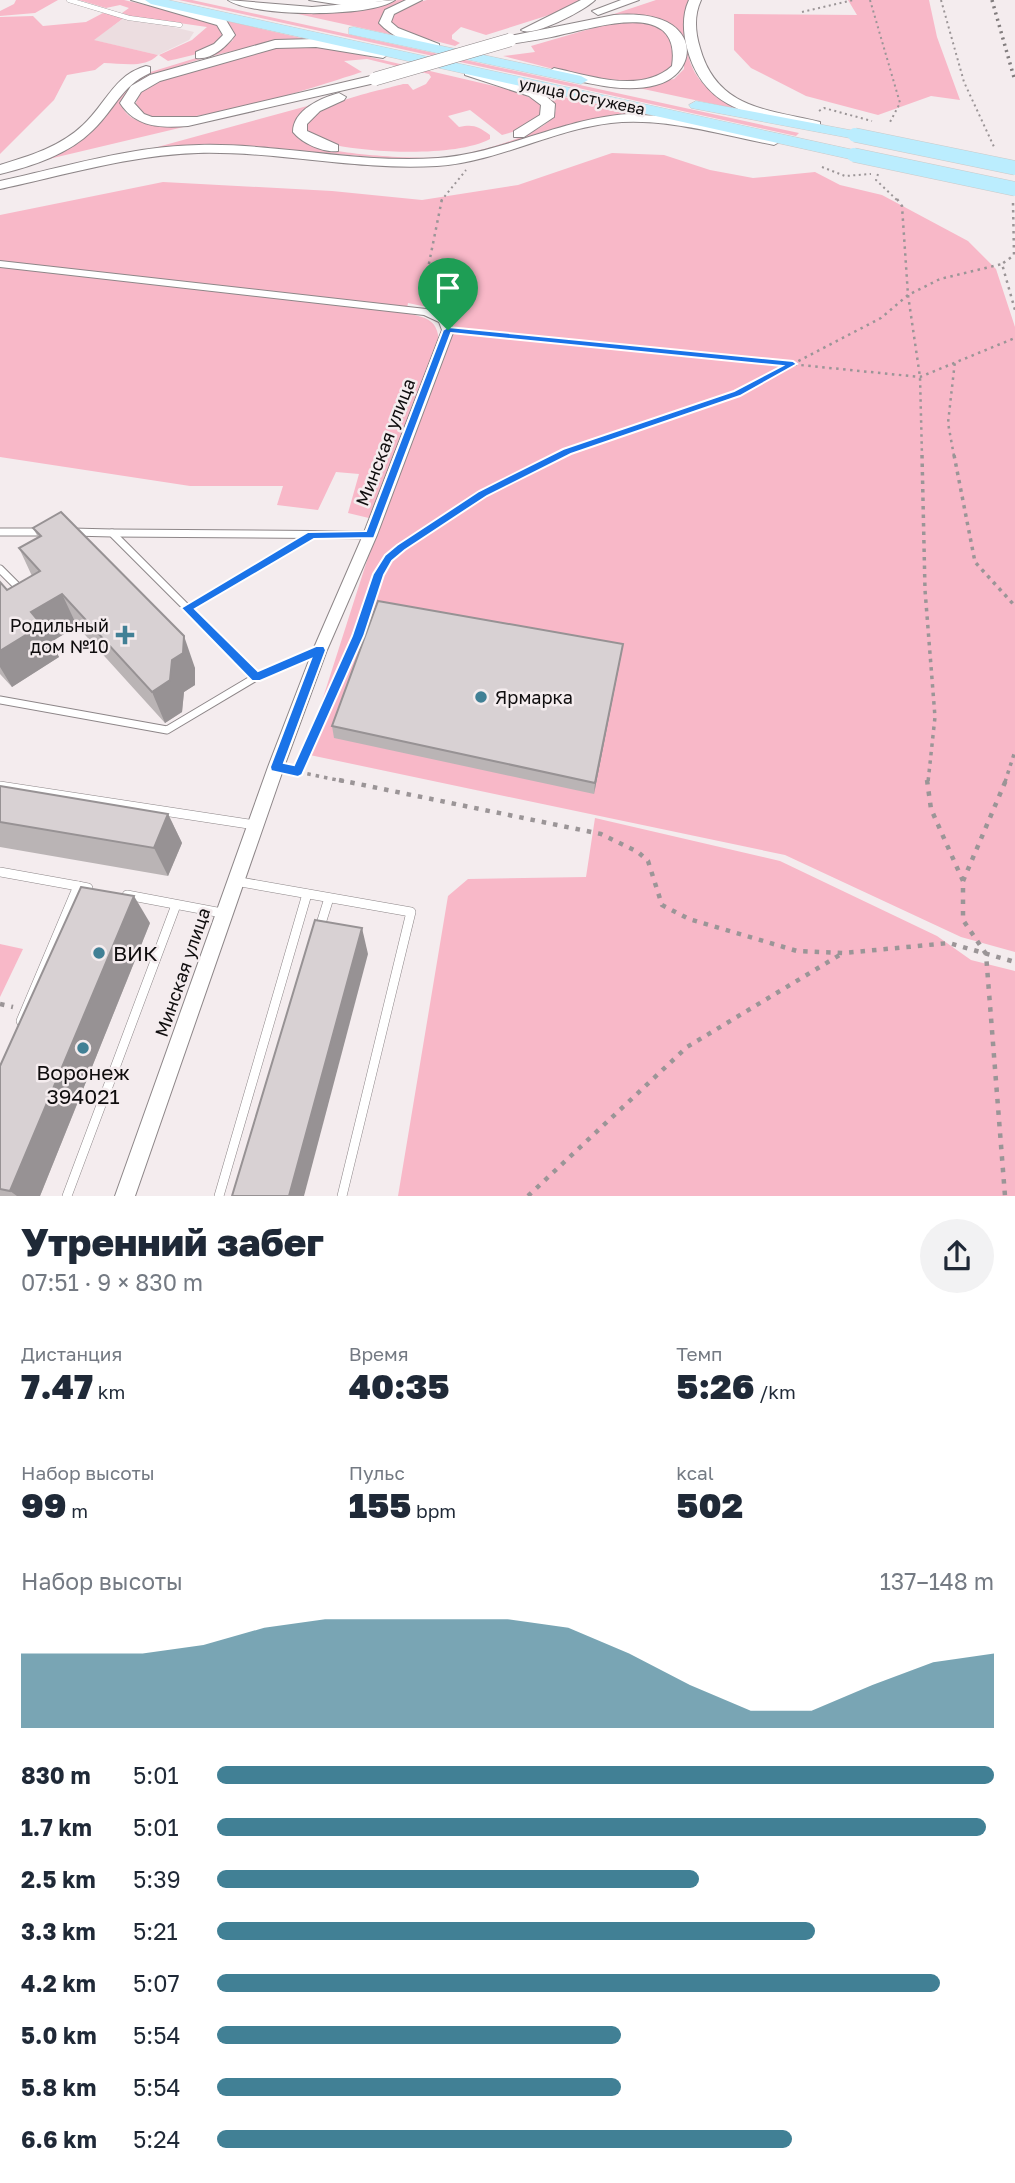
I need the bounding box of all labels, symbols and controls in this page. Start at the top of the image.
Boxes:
street label: улица Остужева [517,73,647,119]
pin [418,258,478,330]
icon: arrive [429,269,467,307]
street label: Минская улица [351,375,419,509]
place label: Родильный дом №10 [10,614,109,657]
marker: Родильный дом №10 [115,625,135,645]
place label: Ярмарка [495,686,573,708]
marker: Ярмарка [473,689,489,705]
street label: Минская улица [150,905,214,1039]
place label: ВИК [113,940,158,966]
marker: ВИК [91,945,107,961]
marker: Воронеж 394021 [75,1040,91,1056]
place label: Воронеж 394021 [36,1059,130,1109]
text: Утренний забег [21,1219,324,1264]
button: share [920,1219,994,1293]
text: 07:51 · 9 × 830 m [21,1268,203,1296]
text: Дистанция [21,1342,122,1365]
text: Время [349,1342,409,1365]
text: Темп [676,1342,723,1365]
text: 7.47 [21,1365,93,1407]
text: 40:35 [349,1365,450,1407]
text: 5:26 [676,1365,754,1407]
text: km [93,1380,125,1403]
text: /km [754,1380,796,1403]
text: Набор высоты [21,1461,155,1484]
text: Пульс [349,1461,405,1484]
text: kcal [676,1461,714,1484]
text: 99 [21,1484,67,1526]
text: 155 [349,1484,411,1526]
text: 502 [676,1484,743,1526]
text: m [67,1499,88,1522]
text: bpm [411,1499,456,1522]
text: Набор высоты [21,1567,183,1595]
text: 137–148 m [880,1567,994,1595]
text: 830 m [21,1761,91,1789]
text: 5:01 [133,1761,179,1789]
text: 1.7 km [21,1813,92,1841]
text: 5:01 [133,1813,179,1841]
text: 2.5 km [21,1865,96,1893]
text: 5:39 [133,1865,181,1893]
text: 3.3 km [21,1917,96,1945]
text: 5:21 [133,1917,178,1945]
text: 4.2 km [21,1969,96,1997]
text: 5:07 [133,1969,180,1997]
text: 5.0 km [21,2021,97,2049]
text: 5:54 [133,2021,181,2049]
text: 5.8 km [21,2073,96,2101]
text: 5:54 [133,2073,181,2101]
text: 6.6 km [21,2125,97,2153]
text: 5:24 [133,2125,181,2153]

